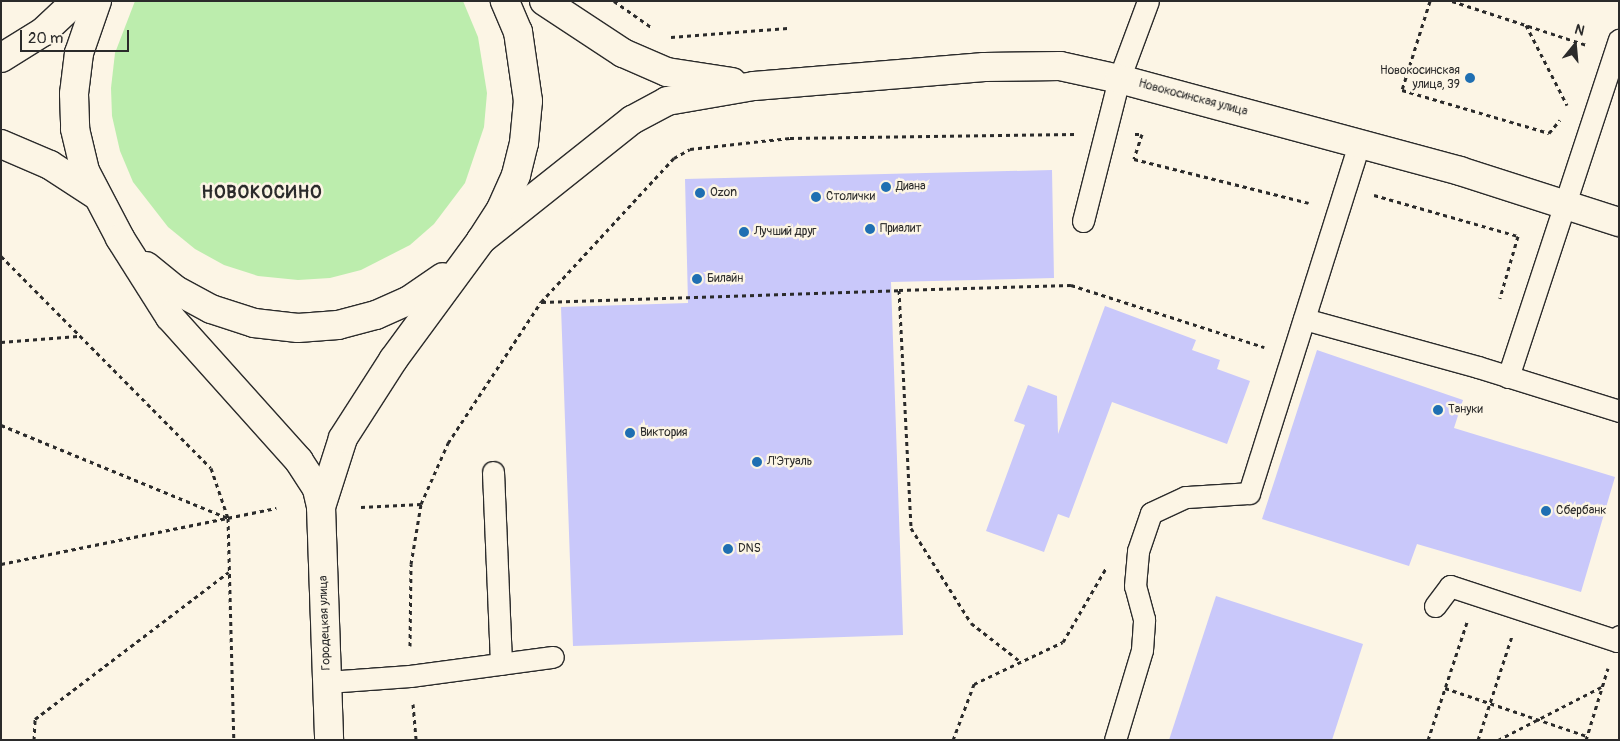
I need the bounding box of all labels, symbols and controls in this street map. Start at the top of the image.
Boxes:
scale bar [22,20,131,52]
north arrow [1550,20,1600,70]
text: N [1573,21,1587,40]
text: 20 m [28,29,63,48]
place label: Новокосинская улица, 39 [1380,64,1460,92]
marker: Новокосинская улица, 39 [1464,72,1476,84]
street label: Новокосинская улица [1137,76,1249,120]
place label: Диана [896,180,926,194]
marker: Диана [880,181,892,193]
district label: НОВОКОСИНО [200,182,324,204]
place label: Ozon [710,186,737,200]
marker: Ozon [694,187,706,199]
place label: Столички [826,190,875,204]
marker: Столички [810,191,822,203]
place label: Приалит [880,222,921,236]
marker: Приалит [864,223,876,235]
place label: Лучший друг [754,225,817,239]
marker: Лучший друг [738,226,750,238]
place label: Билайн [707,272,743,286]
marker: Билайн [691,273,703,285]
place label: Тануки [1448,403,1483,417]
marker: Тануки [1432,404,1444,416]
place label: Виктория [640,426,687,440]
marker: Виктория [624,427,636,439]
place label: Л'Этуаль [767,455,812,469]
marker: Л'Этуаль [751,456,763,468]
place label: Сбербанк [1556,504,1607,518]
marker: Сбербанк [1540,505,1552,517]
place label: DNS [738,542,761,556]
marker: DNS [722,543,734,555]
street label: Городецкая улица [316,575,334,671]

